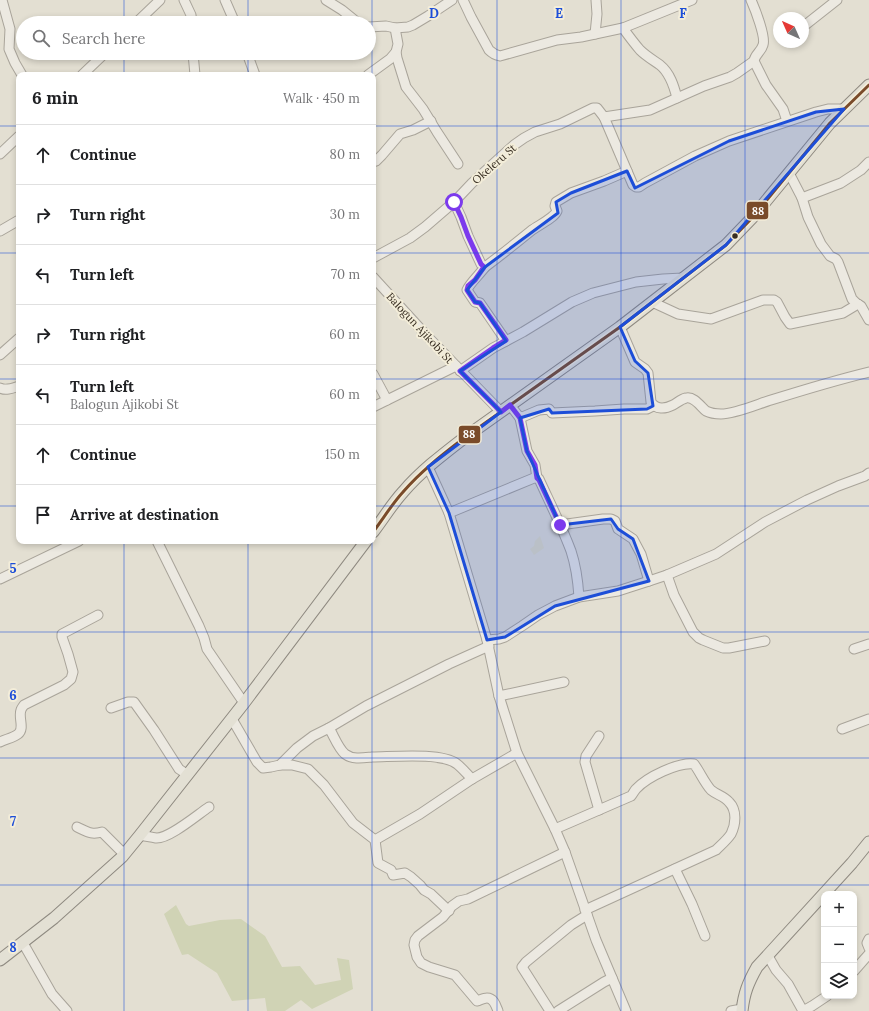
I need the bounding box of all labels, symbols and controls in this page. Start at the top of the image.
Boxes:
text: D [429,5,439,22]
text: E [555,5,563,22]
text: F [679,5,687,22]
north arrow [773,12,809,48]
search box [16,16,376,60]
icon: search [30,27,52,49]
text: Search here [62,29,145,48]
text: 6 min [32,87,78,109]
text: Walk · 450 m [283,90,360,107]
street label: Okeleru St [469,140,520,187]
icon: ahead [32,144,54,166]
text: Continue [70,145,136,164]
text: 80 m [330,146,360,163]
route start [445,193,463,211]
line badge: 88 [746,201,769,220]
icon: right [32,204,54,226]
text: 88 [752,204,764,218]
text: Turn right [70,205,146,224]
text: 30 m [330,206,360,223]
unlabelled marker [730,231,740,241]
icon: left [32,264,54,286]
text: Turn left [70,265,134,284]
text: 70 m [331,266,360,283]
street label: Balogun Ajikobi St [383,290,457,367]
icon: right [32,324,54,346]
text: Turn right [70,325,146,344]
text: 60 m [329,326,360,343]
text: Turn left [70,377,134,396]
icon: left [32,384,54,406]
text: 60 m [329,386,360,403]
text: Balogun Ajikobi St [70,396,179,413]
line badge: 88 [458,425,481,444]
text: 88 [463,427,475,441]
icon: ahead [32,444,54,466]
text: Continue [70,445,136,464]
text: 150 m [325,446,360,463]
icon: arrive [32,504,54,526]
text: Arrive at destination [70,505,219,524]
route end [551,516,569,534]
text: 5 [9,560,17,577]
text: 6 [9,687,17,704]
text: 7 [10,813,16,830]
map controls [821,891,857,999]
button: + [821,891,857,927]
button: − [821,927,857,963]
text: 8 [9,939,17,956]
button: layers [821,963,857,999]

